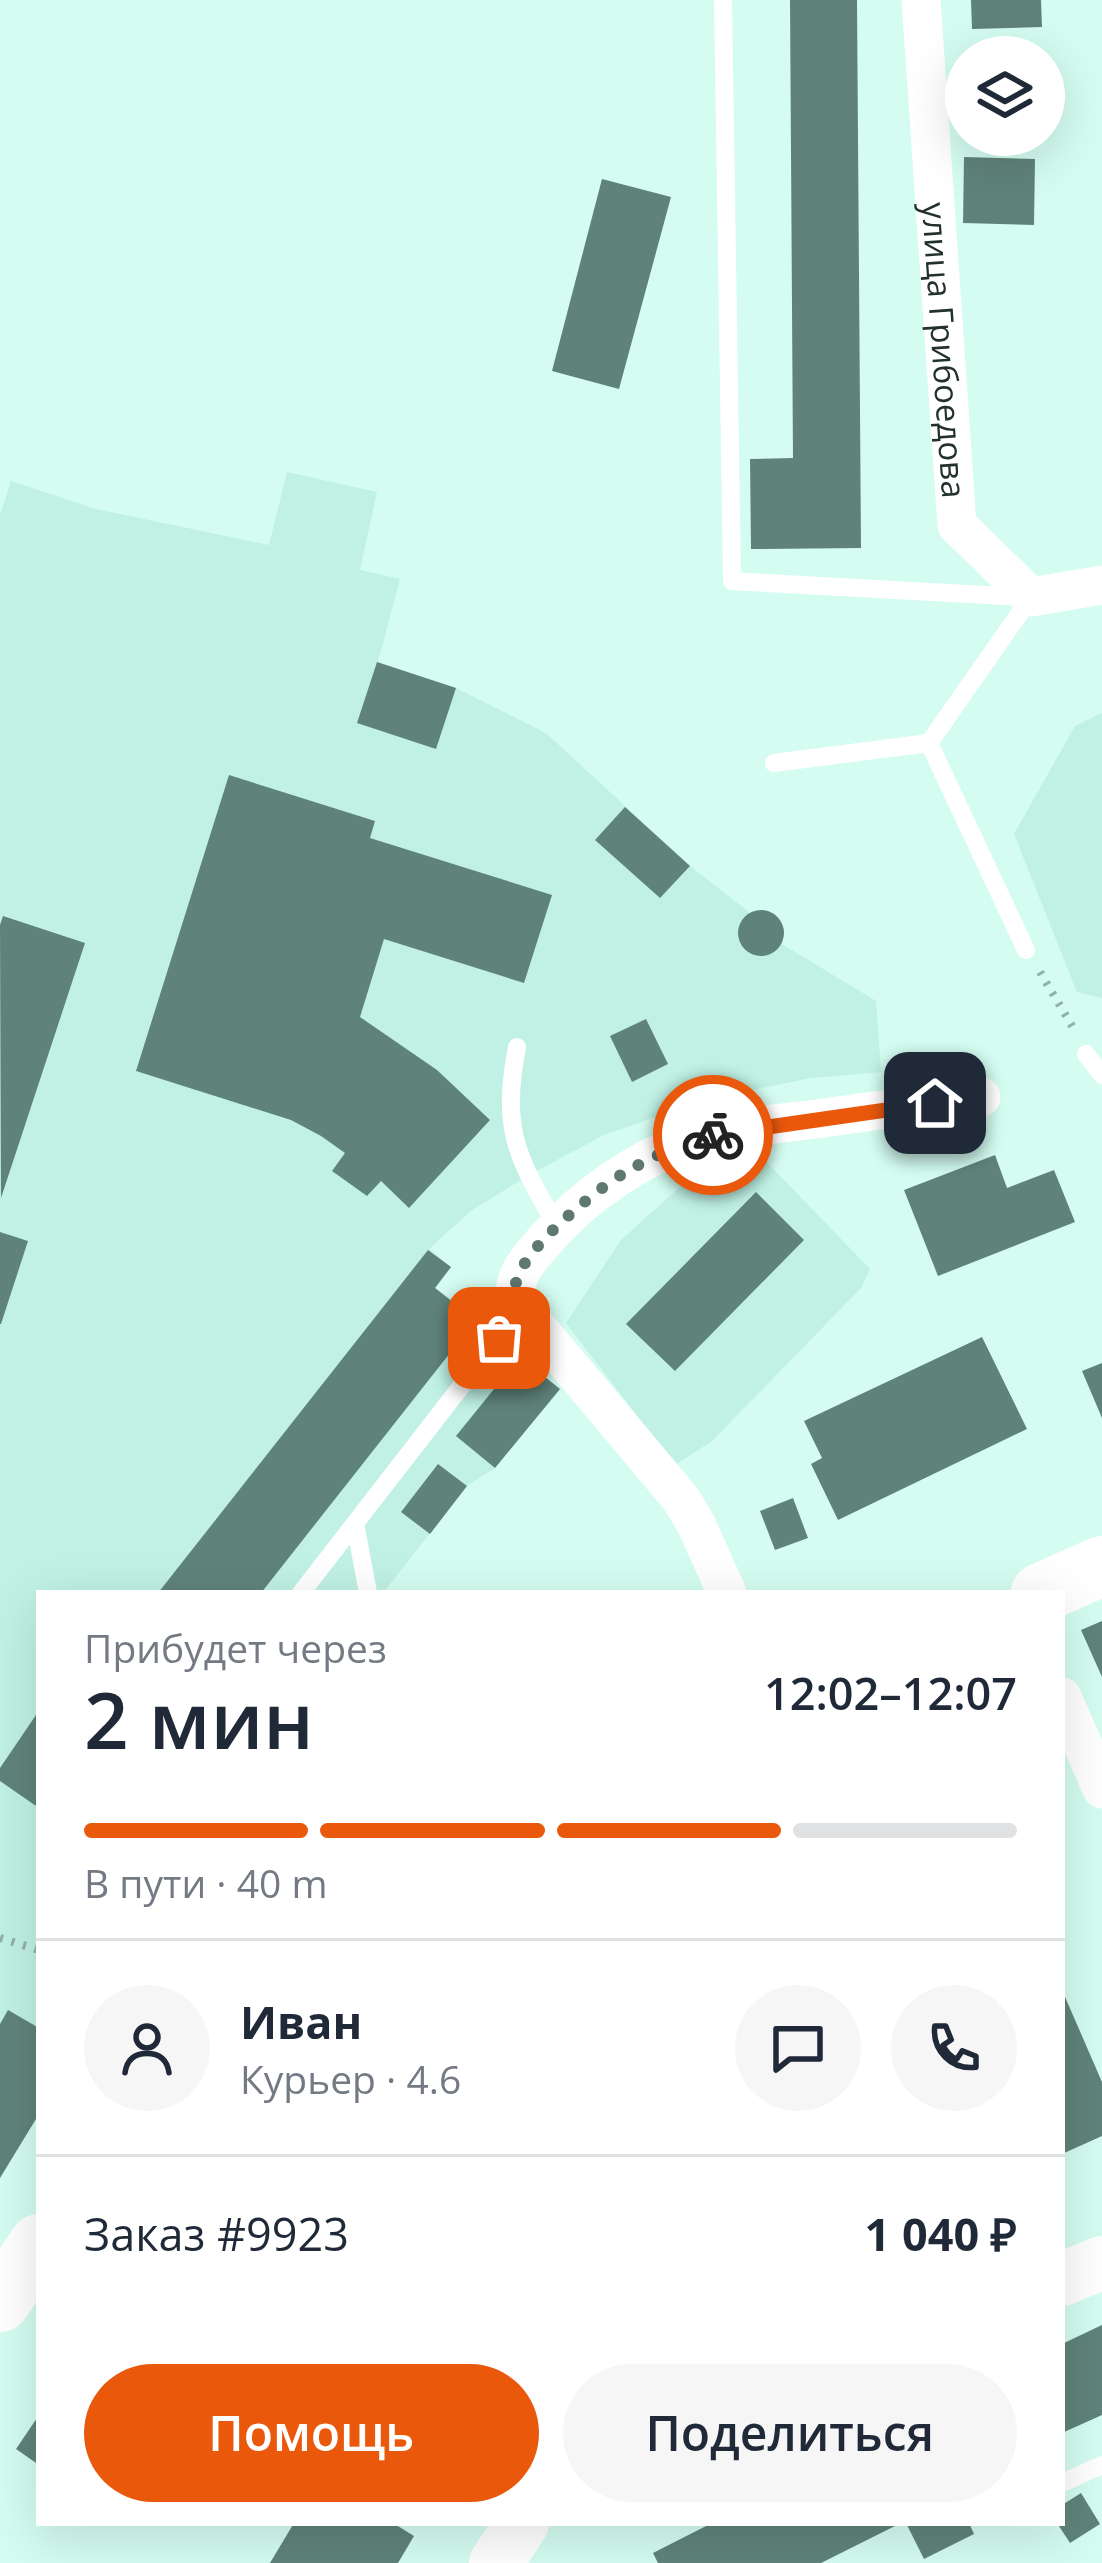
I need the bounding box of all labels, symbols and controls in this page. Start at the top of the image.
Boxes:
map controls [945,36,1065,156]
button: layers [945,36,1065,156]
street label: улица Грибоедова [912,201,978,500]
pin [884,1052,986,1154]
icon: home [902,1070,968,1136]
courier [653,1075,773,1195]
icon: bike [680,1102,746,1168]
pin [448,1287,550,1389]
icon: bag [466,1305,532,1371]
text: Прибудет через [84,1621,387,1674]
text: 12:02–12:07 [764,1662,1017,1723]
text: 2 мин [84,1666,314,1772]
text: В пути · 40 m [84,1856,328,1909]
button: person [84,1985,210,2111]
button: chat [735,1985,861,2111]
button: phone [891,1985,1017,2111]
text: Иван [240,1991,362,2052]
text: Курьер · 4.6 [240,2052,461,2105]
text: Заказ #9923 [84,2203,349,2264]
text: 1 040 ₽ [865,2203,1017,2264]
button: Помощь [84,2364,539,2502]
button: Поделиться [563,2364,1017,2502]

